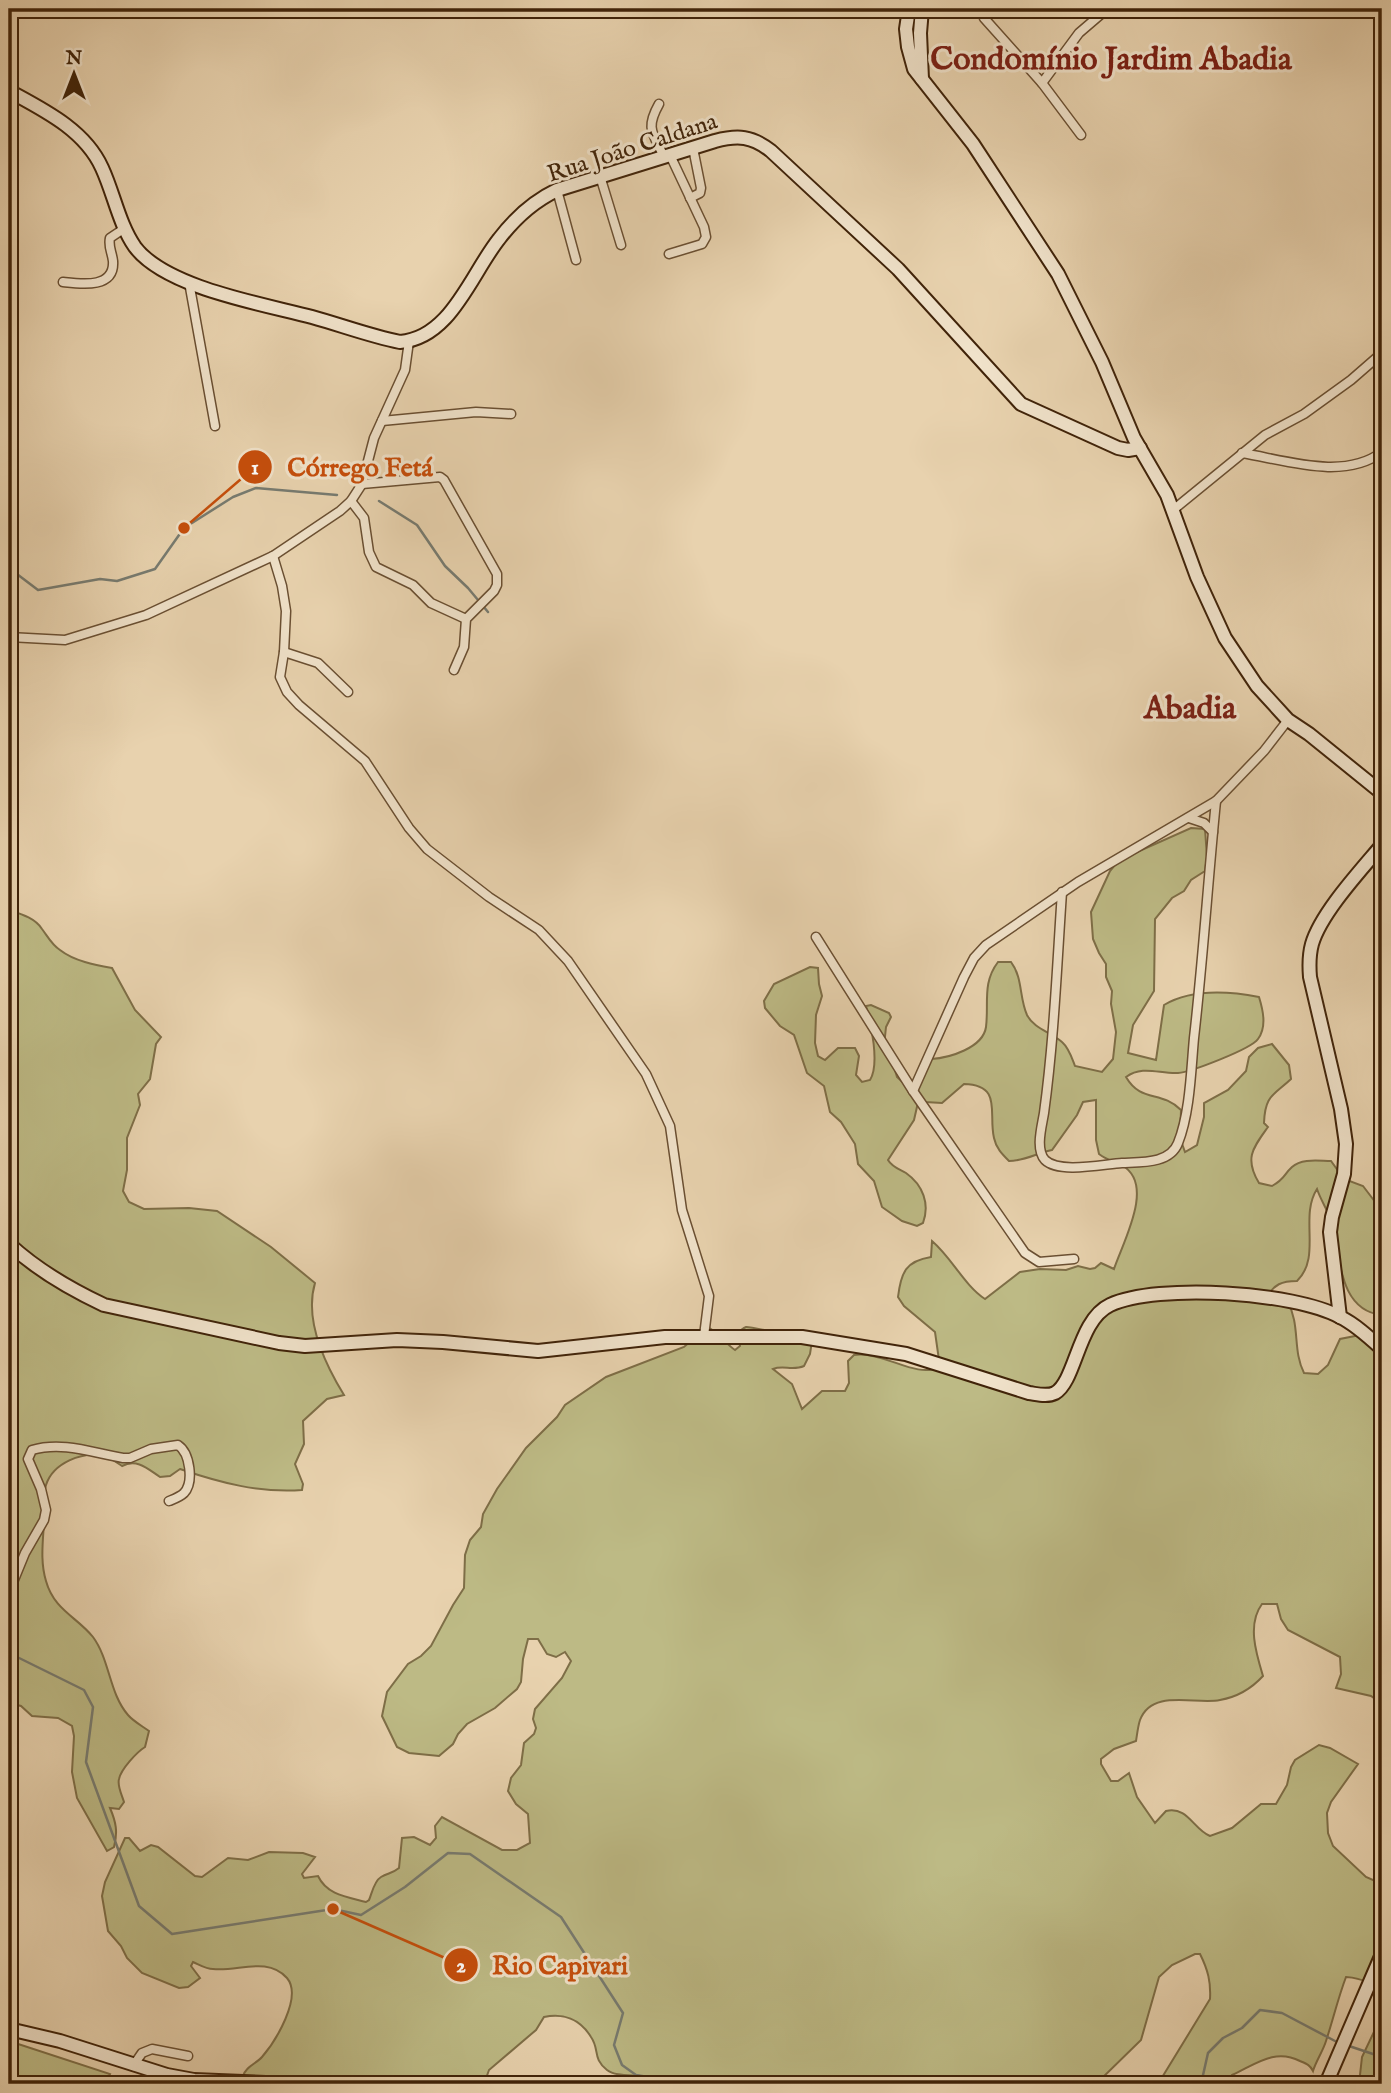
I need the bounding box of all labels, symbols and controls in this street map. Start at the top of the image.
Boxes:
north arrow [38,38,108,108]
district label: Condomínio Jardim Abadia [930,40,1293,81]
text: N [65,47,83,71]
street label: Rua João Caldana [543,106,722,191]
callout: Córrego Fetá [238,443,447,490]
text: Córrego Fetá [287,452,434,485]
text: 1 [251,455,259,482]
district label: Abadia [1142,689,1237,730]
callout: Rio Capivari [443,1941,642,1988]
text: Rio Capivari [492,1950,628,1983]
text: 2 [456,1953,466,1980]

